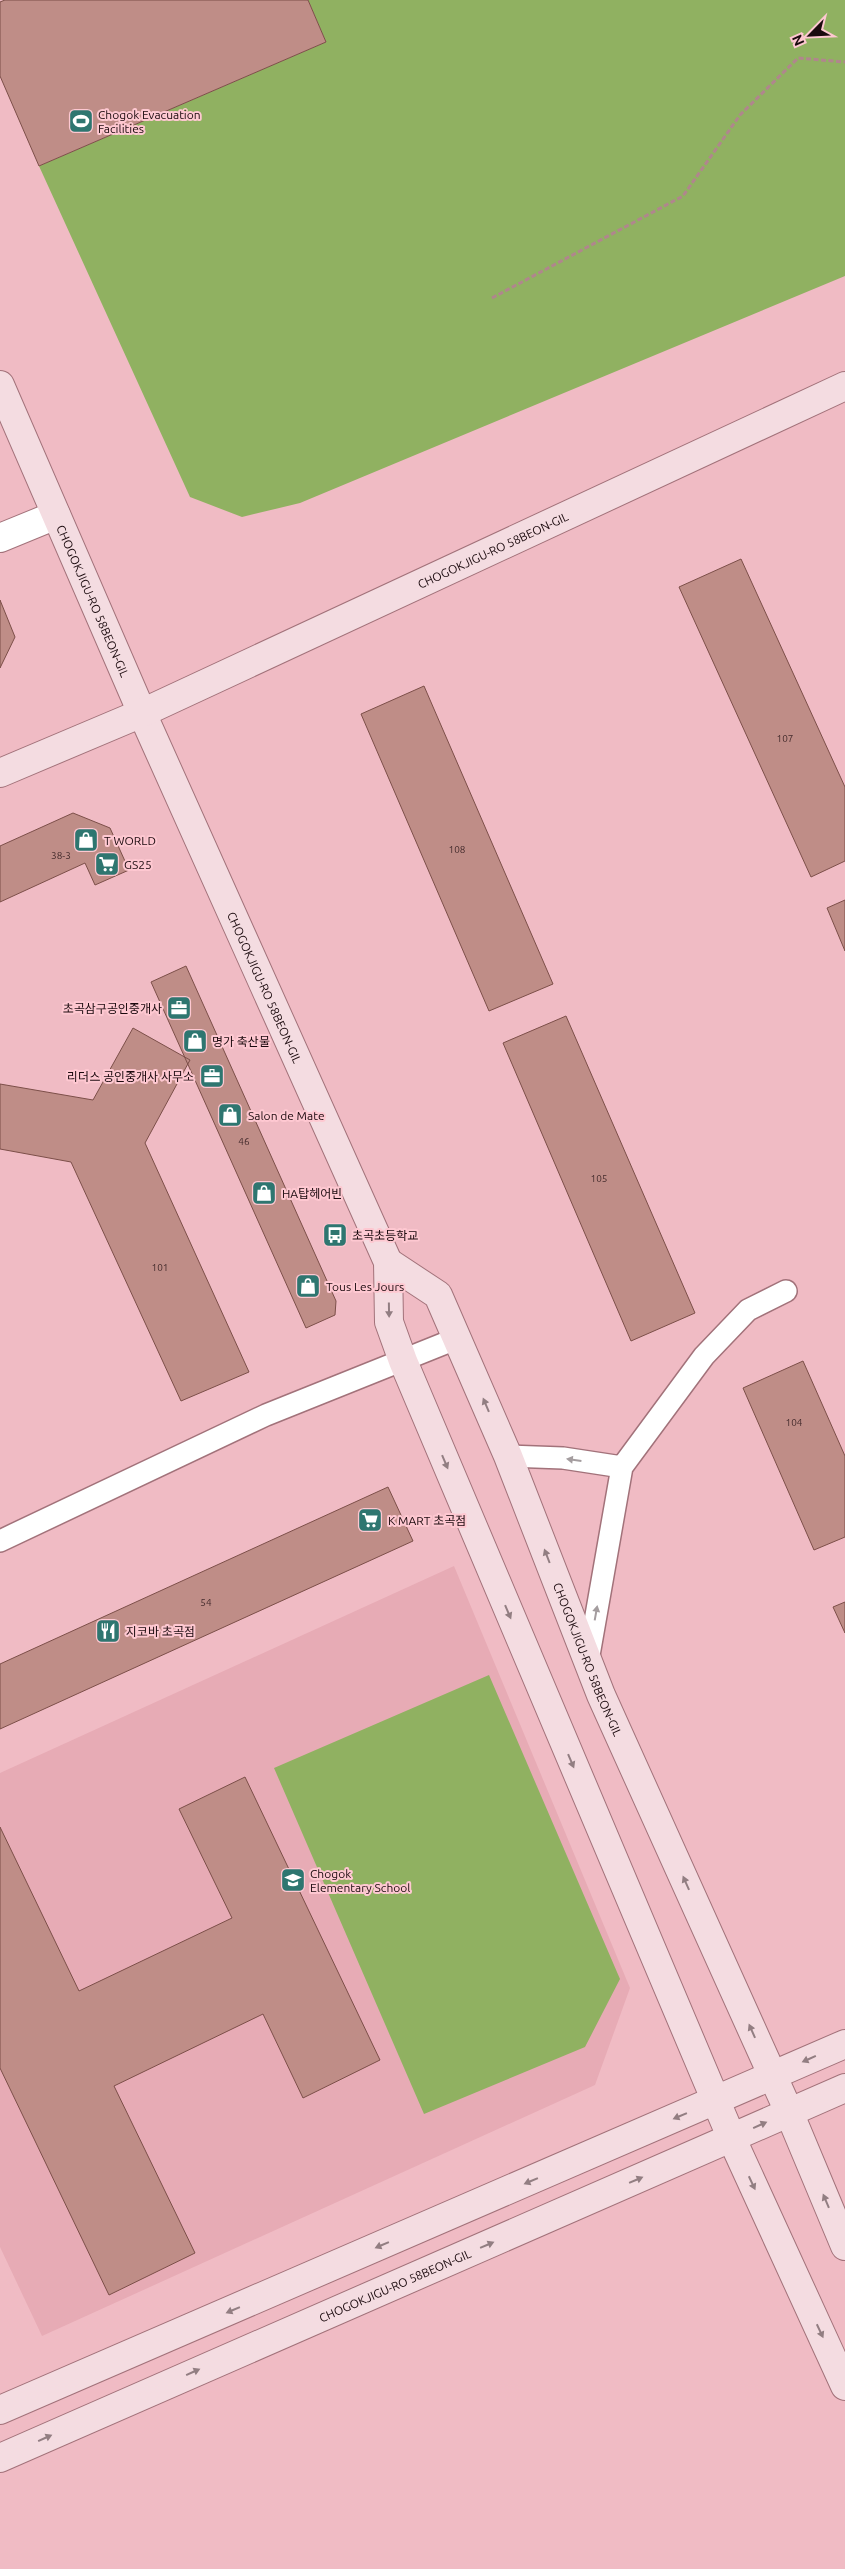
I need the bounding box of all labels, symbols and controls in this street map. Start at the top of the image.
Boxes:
north arrow [785,10,835,60]
text: N [789,32,808,48]
sports icon: Chogok Evacuation Facilities [68,108,94,134]
place label: Chogok Evacuation Facilities [98,108,201,135]
street label: CHOGOKJIGU-RO 58BEON-GIL [415,509,570,590]
street label: CHOGOKJIGU-RO 58BEON-GIL [55,523,132,679]
house number: 107 [777,733,793,744]
shop icon: T WORLD [73,827,99,853]
place label: T WORLD [104,834,156,847]
house number: 108 [449,844,466,855]
house number: 38-3 [51,850,71,861]
supermarket icon: GS25 [94,851,120,877]
place label: GS25 [124,858,152,871]
street label: CHOGOKJIGU-RO 58BEON-GIL [225,910,304,1065]
office icon: 초곡삼구공인중개사 [166,995,192,1021]
place label: 초곡삼구공인중개사 [63,1002,162,1015]
shop icon: 명가 축산물 [182,1028,208,1054]
place label: 명가 축산물 [212,1035,270,1048]
office icon: 리더스 공인중개사 사무소 [199,1063,225,1089]
place label: 리더스 공인중개사 사무소 [67,1070,194,1083]
shop icon: Salon de Mate [217,1102,243,1128]
place label: Salon de Mate [248,1109,325,1122]
house number: 46 [238,1136,250,1147]
house number: 105 [591,1173,607,1184]
shop icon: HA탑헤어빈 [251,1180,277,1206]
place label: HA탑헤어빈 [282,1187,342,1200]
bus stop icon: 초곡초등학교 [322,1222,348,1248]
place label: 초곡초등학교 [352,1229,418,1242]
house number: 101 [152,1262,168,1273]
shop icon: Tous Les Jours [295,1273,321,1299]
place label: Tous Les Jours [326,1280,404,1293]
one-way arrow [385,1303,393,1319]
one-way arrow [482,1398,490,1412]
house number: 104 [786,1417,803,1428]
one-way arrow [441,1455,449,1469]
one-way arrow [566,1456,582,1464]
supermarket icon: K MART 초곡점 [357,1507,383,1533]
place label: K MART 초곡점 [388,1514,466,1527]
one-way arrow [543,1548,551,1563]
street label: CHOGOKJIGU-RO 58BEON-GIL [551,1581,625,1738]
house number: 54 [200,1597,212,1608]
one-way arrow [504,1605,512,1620]
one-way arrow [593,1605,601,1621]
restaurant icon: 지코바 초곡점 [95,1618,121,1644]
place label: 지코바 초곡점 [126,1625,195,1638]
one-way arrow [568,1754,576,1768]
school or university icon: Chogok Elementary School [280,1867,306,1893]
place label: Chogok Elementary School [310,1867,410,1894]
one-way arrow [681,1876,689,1890]
one-way arrow [748,2024,756,2038]
one-way arrow [802,2056,816,2064]
one-way arrow [673,2113,687,2121]
one-way arrow [753,2121,767,2129]
one-way arrow [629,2176,644,2184]
one-way arrow [748,2176,756,2190]
one-way arrow [524,2177,538,2185]
one-way arrow [822,2194,830,2209]
one-way arrow [480,2240,494,2248]
one-way arrow [375,2242,389,2250]
street label: CHOGOKJIGU-RO 58BEON-GIL [317,2246,473,2324]
one-way arrow [225,2307,240,2315]
one-way arrow [816,2324,824,2338]
one-way arrow [186,2368,200,2376]
one-way arrow [38,2434,52,2442]

